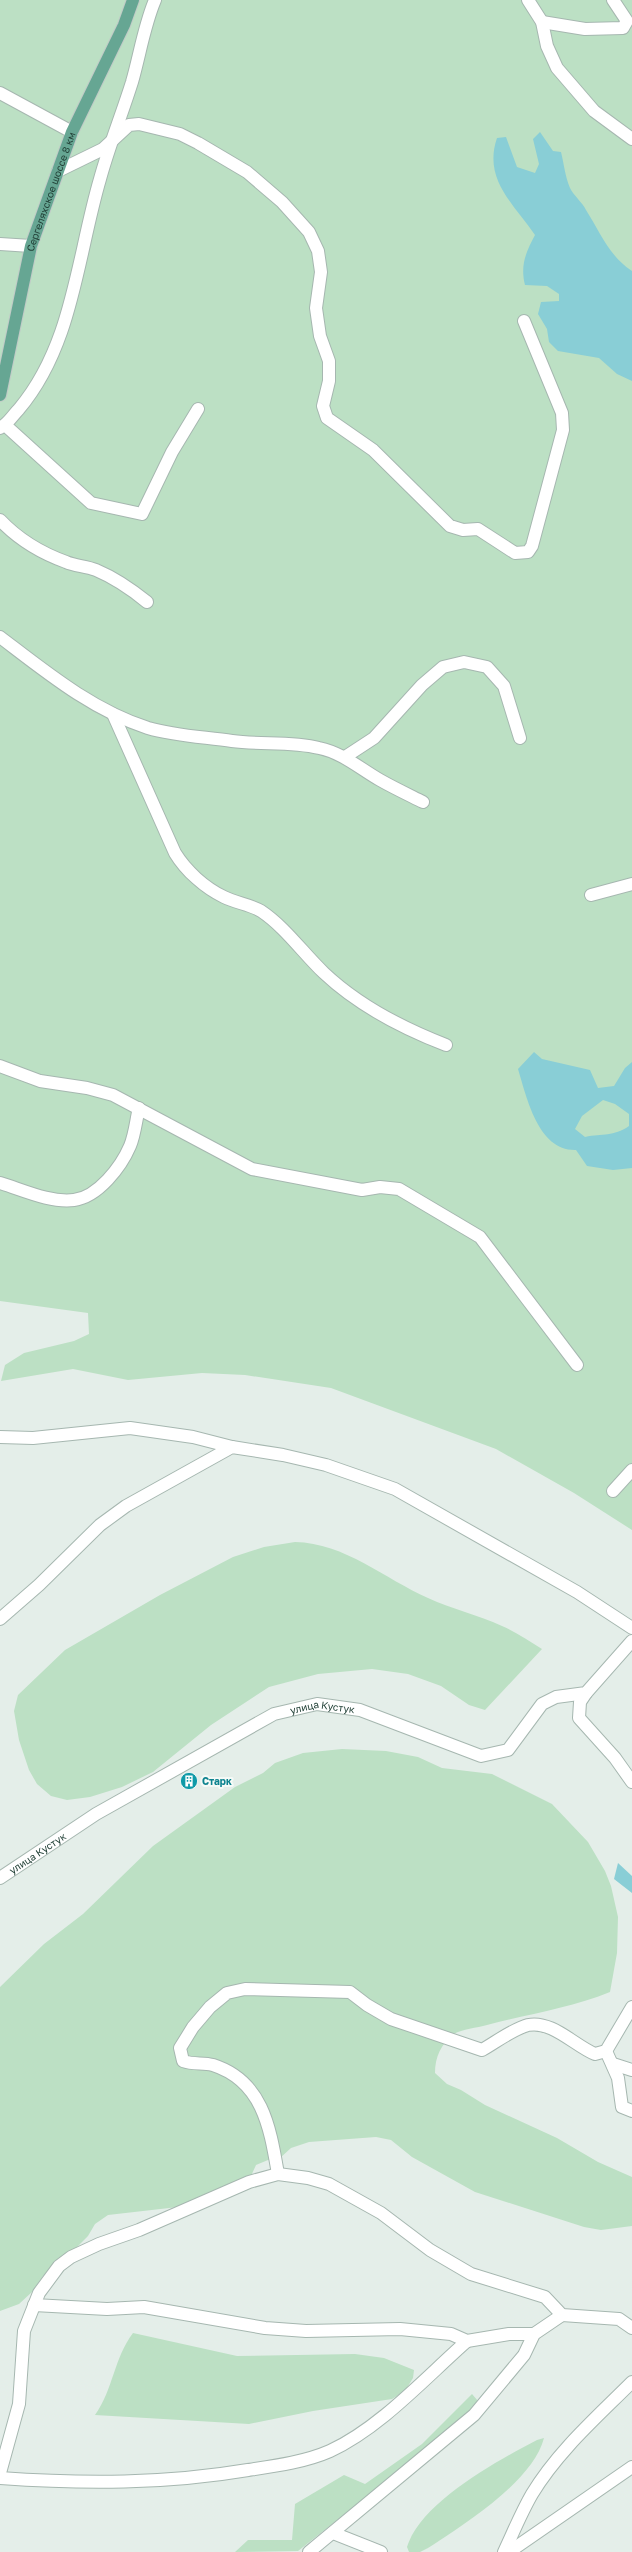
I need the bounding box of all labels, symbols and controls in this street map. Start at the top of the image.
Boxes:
street label: Сергеляхское шоссе 8 км [24,130,78,252]
street label: улица Кустук [289,1698,356,1716]
building icon: Старк [179,1771,199,1791]
place label: Старк [202,1775,232,1787]
street label: улица Кустук [7,1830,68,1876]

